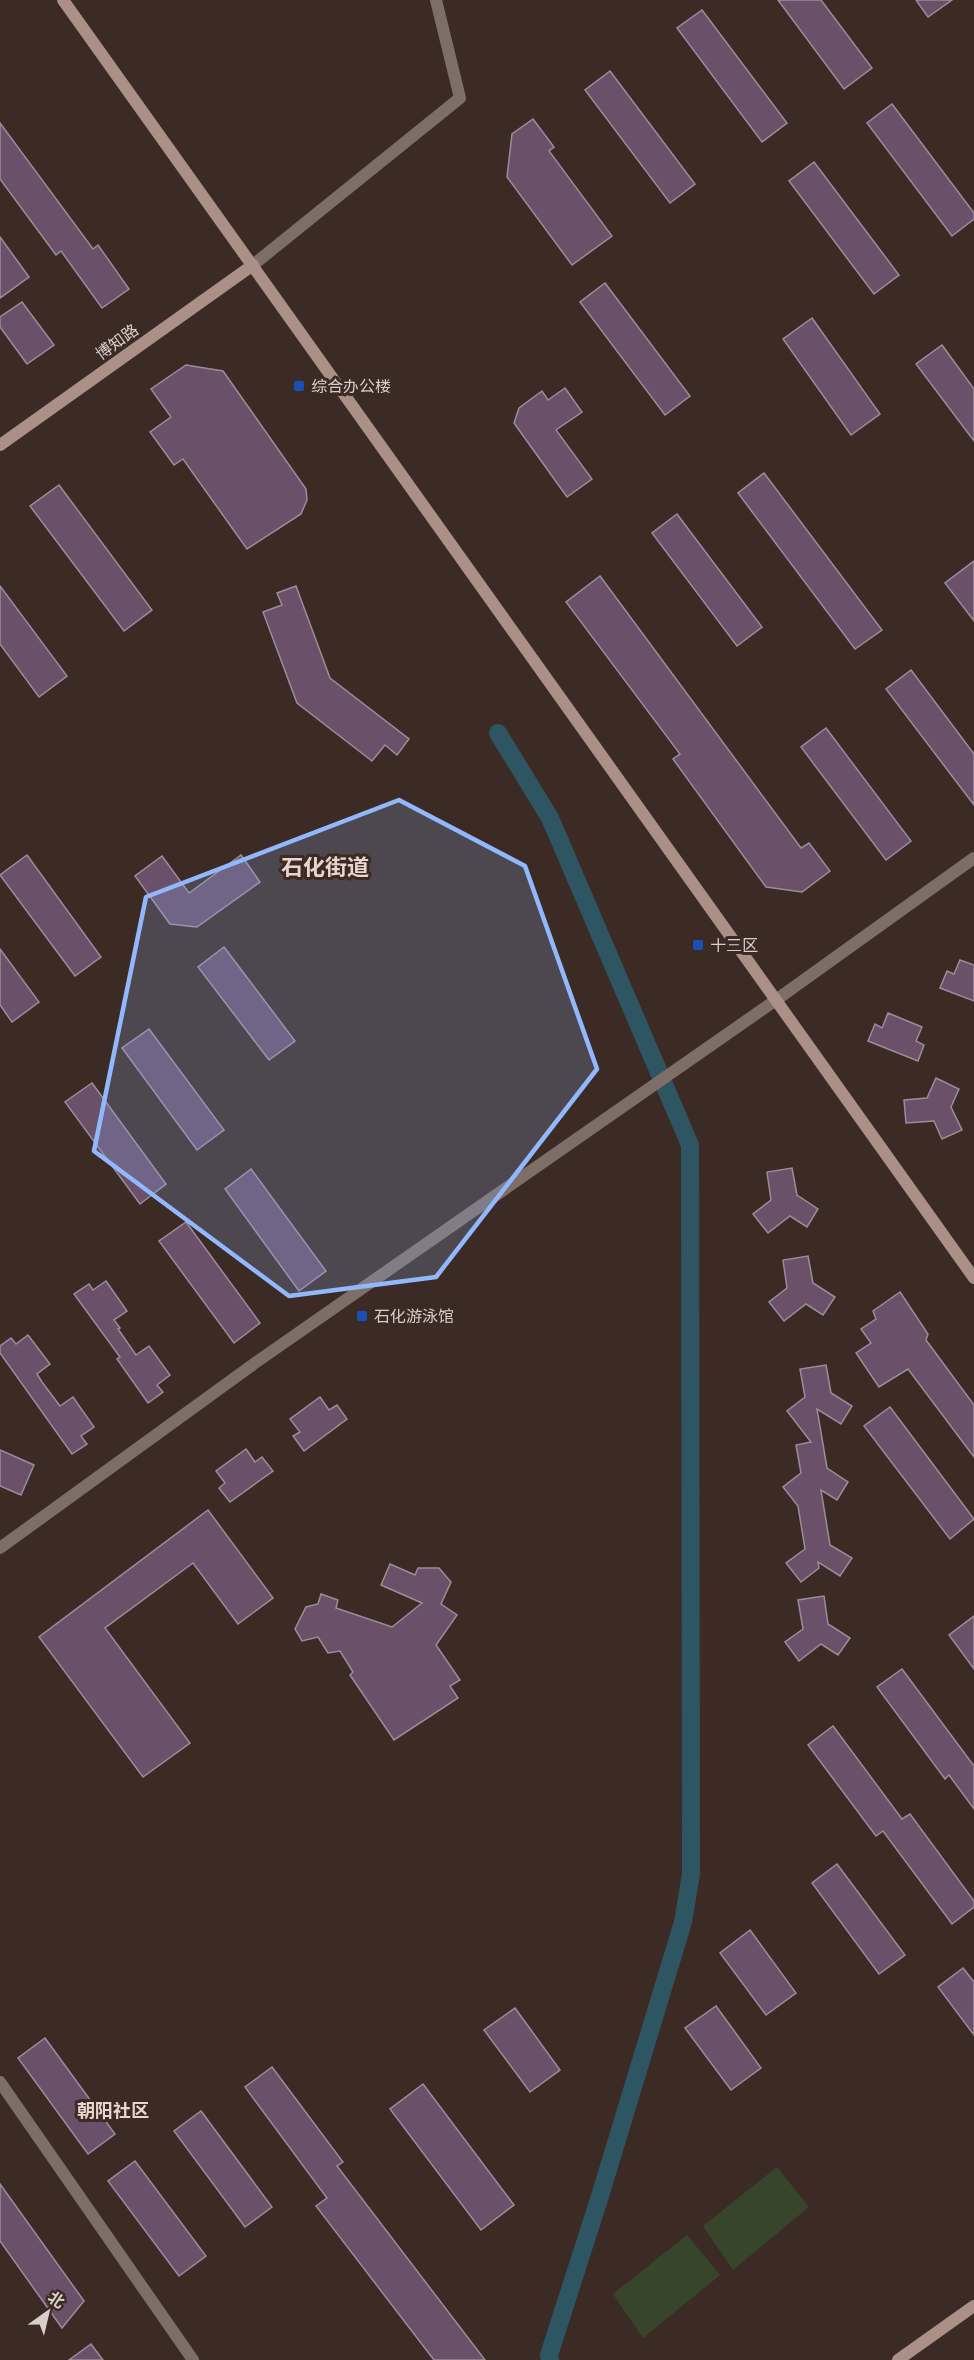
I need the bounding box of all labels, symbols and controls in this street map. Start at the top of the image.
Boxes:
street label: 博知路 [92,320,142,364]
place label: 综合办公楼 [311,377,391,396]
marker: 综合办公楼 [292,379,306,393]
district label: 石化街道 [281,855,369,880]
place label: 十三区 [710,936,758,955]
marker: 十三区 [691,938,705,952]
place label: 石化游泳馆 [374,1307,454,1326]
marker: 石化游泳馆 [355,1309,369,1323]
district label: 朝阳社区 [77,2100,149,2121]
north arrow [18,2282,78,2342]
text: 北 [44,2288,68,2312]

